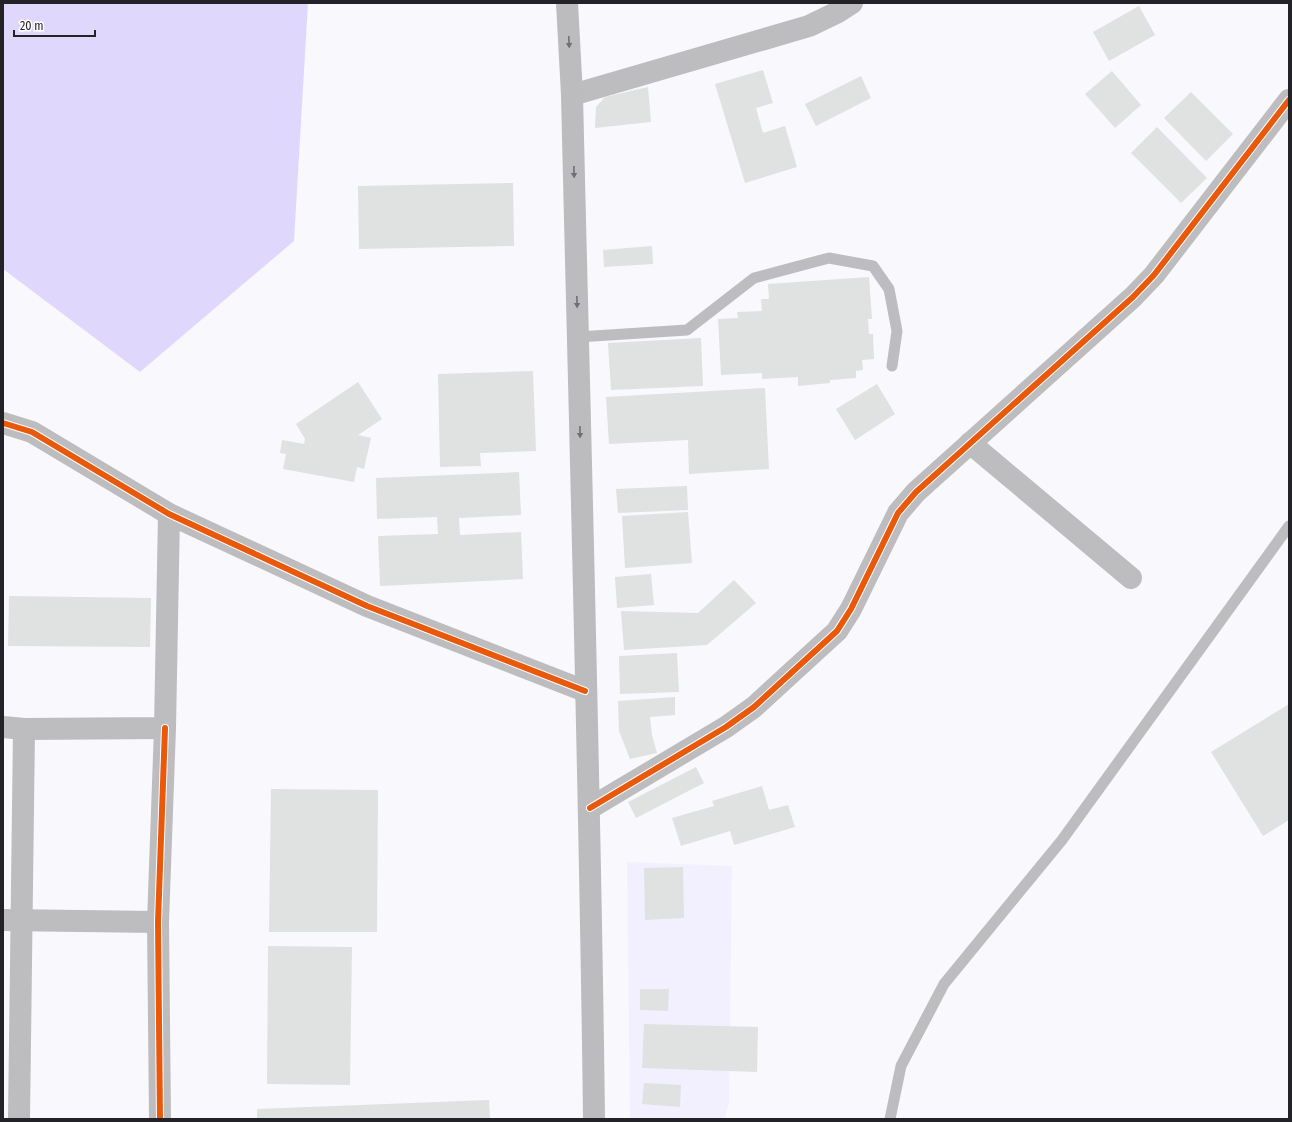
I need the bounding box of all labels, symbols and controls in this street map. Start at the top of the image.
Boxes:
scale bar [14,12,95,38]
text: 20 m [20,19,44,33]
one-way arrow [565,36,572,48]
one-way arrow [571,166,577,179]
one-way arrow [574,296,580,309]
one-way arrow [577,426,583,439]

